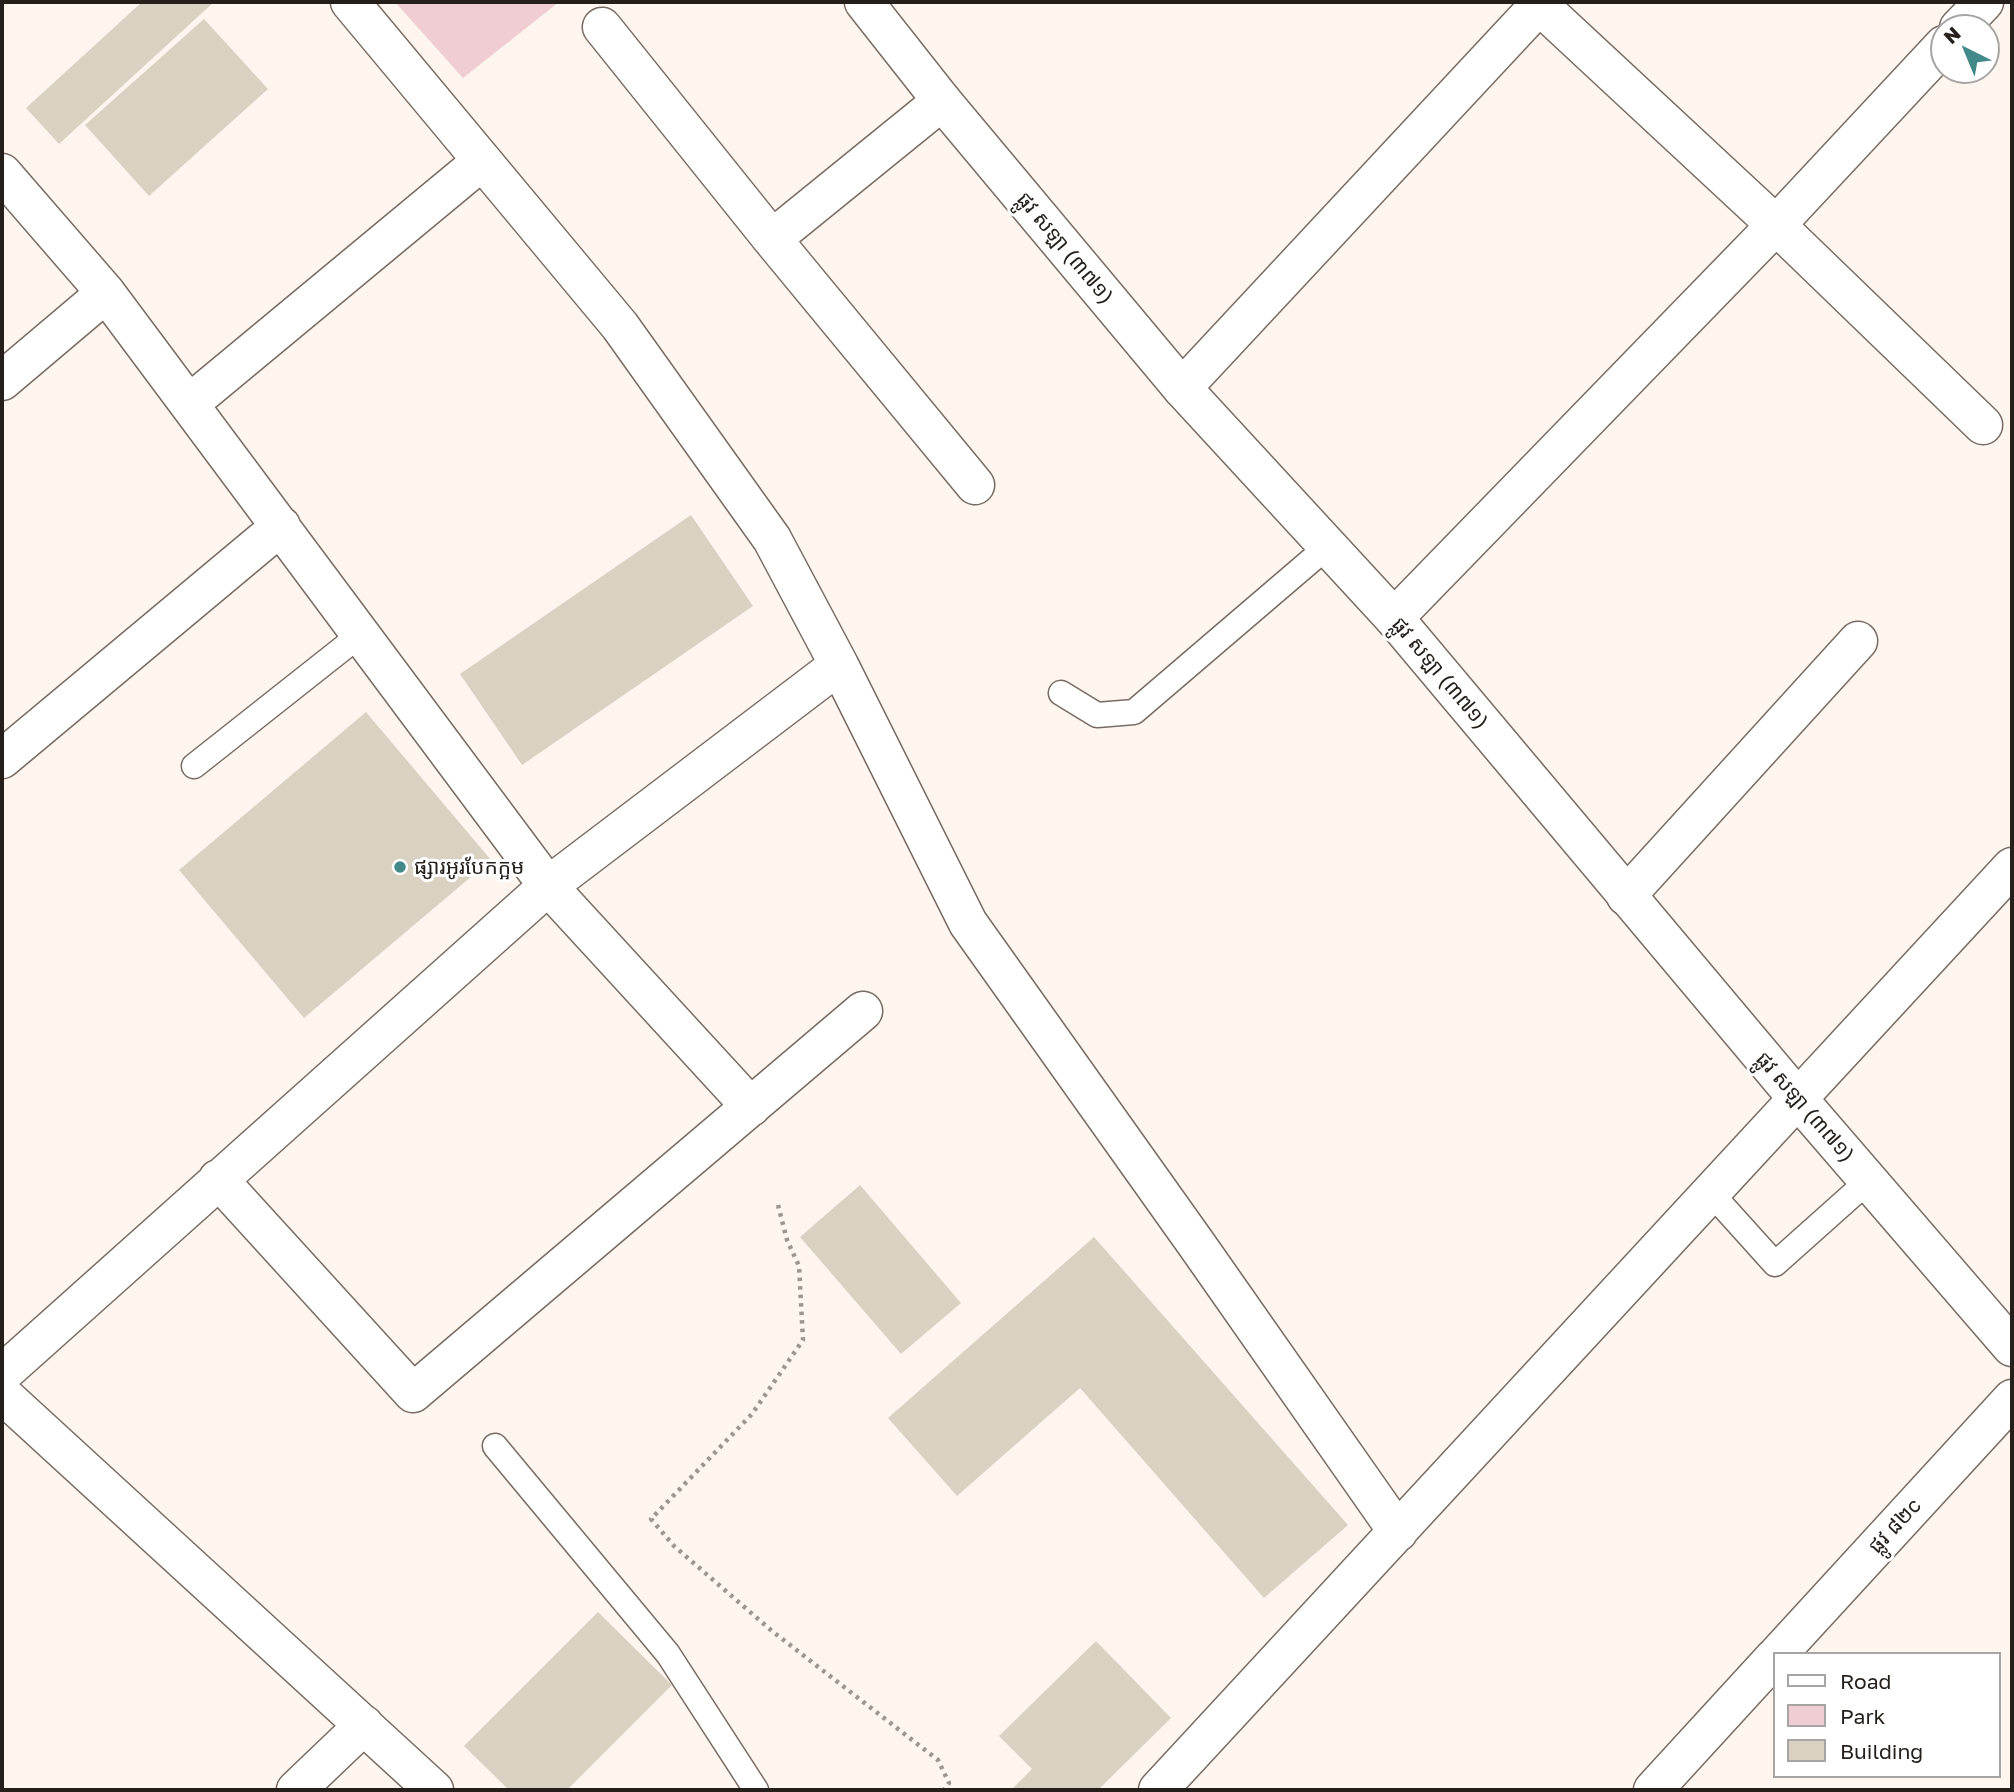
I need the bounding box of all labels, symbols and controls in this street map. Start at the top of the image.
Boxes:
north arrow [1930,14,2000,84]
text: N [1939,21,1965,48]
street label: ផ្លូវ សឡា (៣៧១) [1011,187,1119,309]
street label: ផ្លូវ សឡា (៣៧១) [1386,612,1494,734]
place label: ផ្សារអូរបែកក្អម [414,854,524,880]
marker: ផ្សារអូរបែកក្អម [392,859,408,875]
street label: ផ្លូវ សឡា (៣៧១) [1750,1047,1860,1167]
street label: ផ្លូវ ៨២c [1863,1493,1927,1559]
legend [1772,1652,2000,1778]
text: Road [1840,1668,1891,1694]
text: Park [1840,1703,1885,1729]
text: Building [1840,1738,1923,1764]

